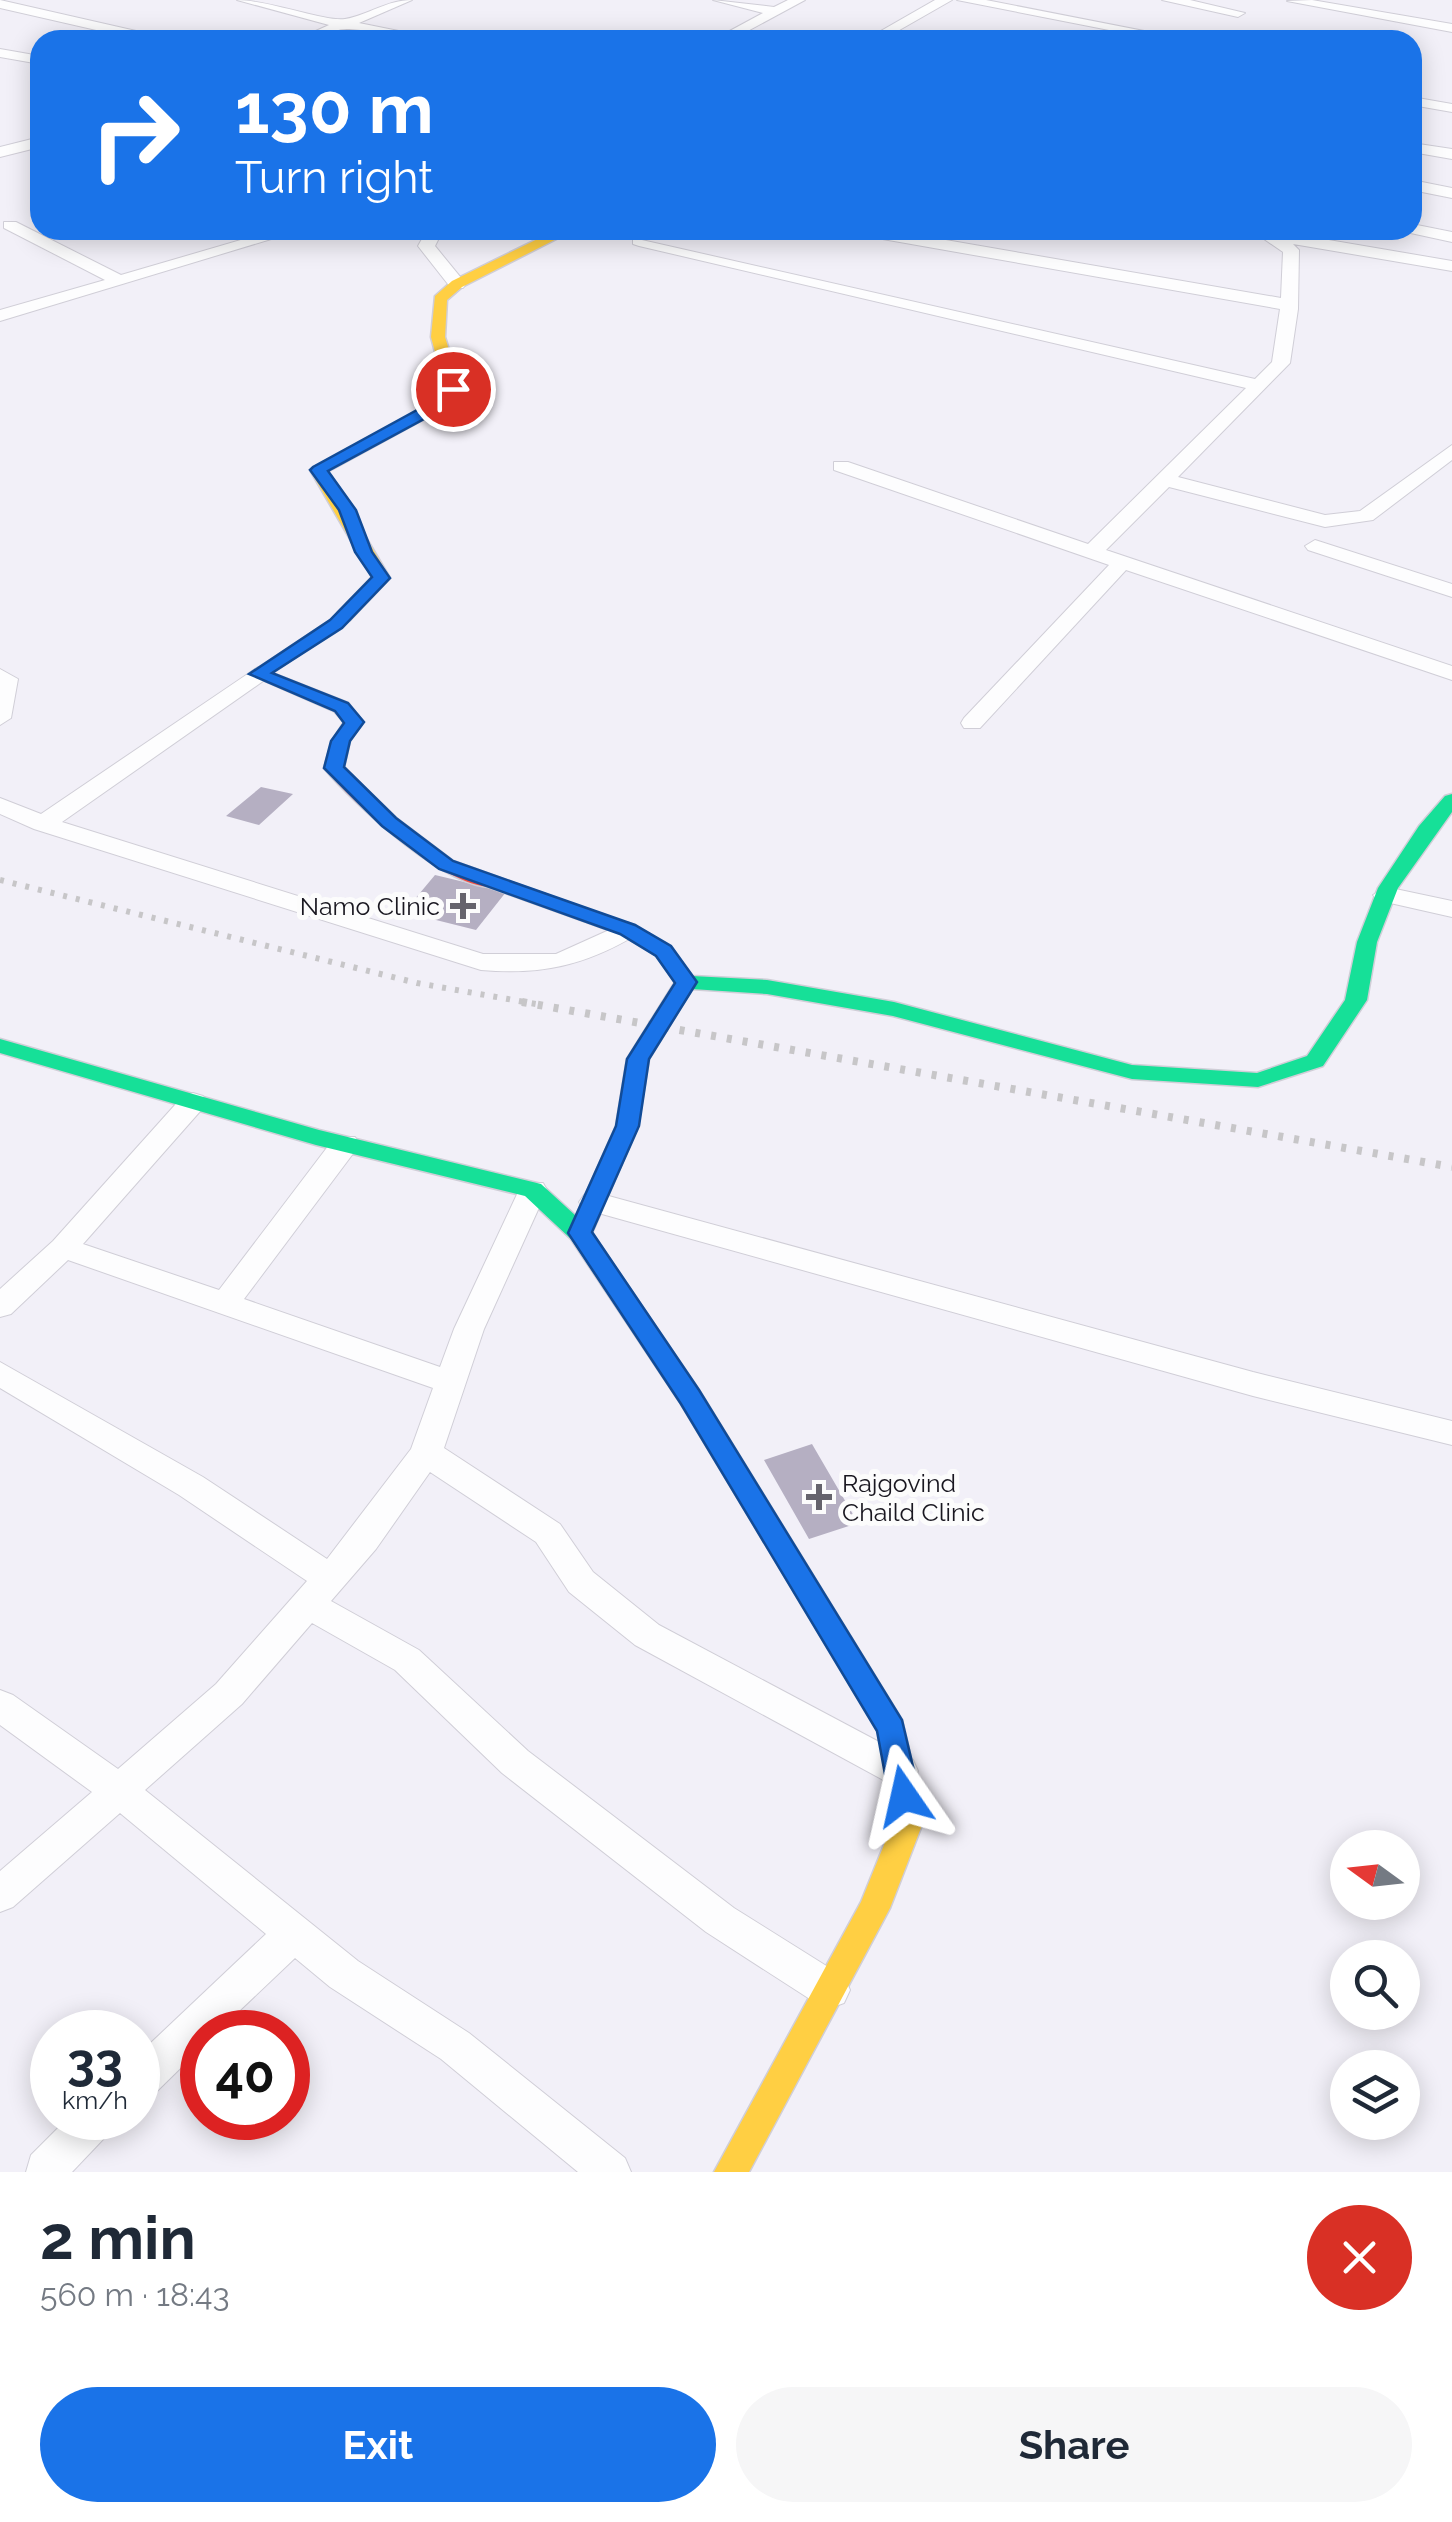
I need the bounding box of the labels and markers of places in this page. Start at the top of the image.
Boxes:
pin [411,347,496,432]
place label: Namo Clinic [300,891,440,921]
marker: Namo Clinic [450,893,476,919]
place label: Rajgovind Chaild Clinic [842,1468,985,1527]
marker: Rajgovind Chaild Clinic [806,1484,832,1510]

